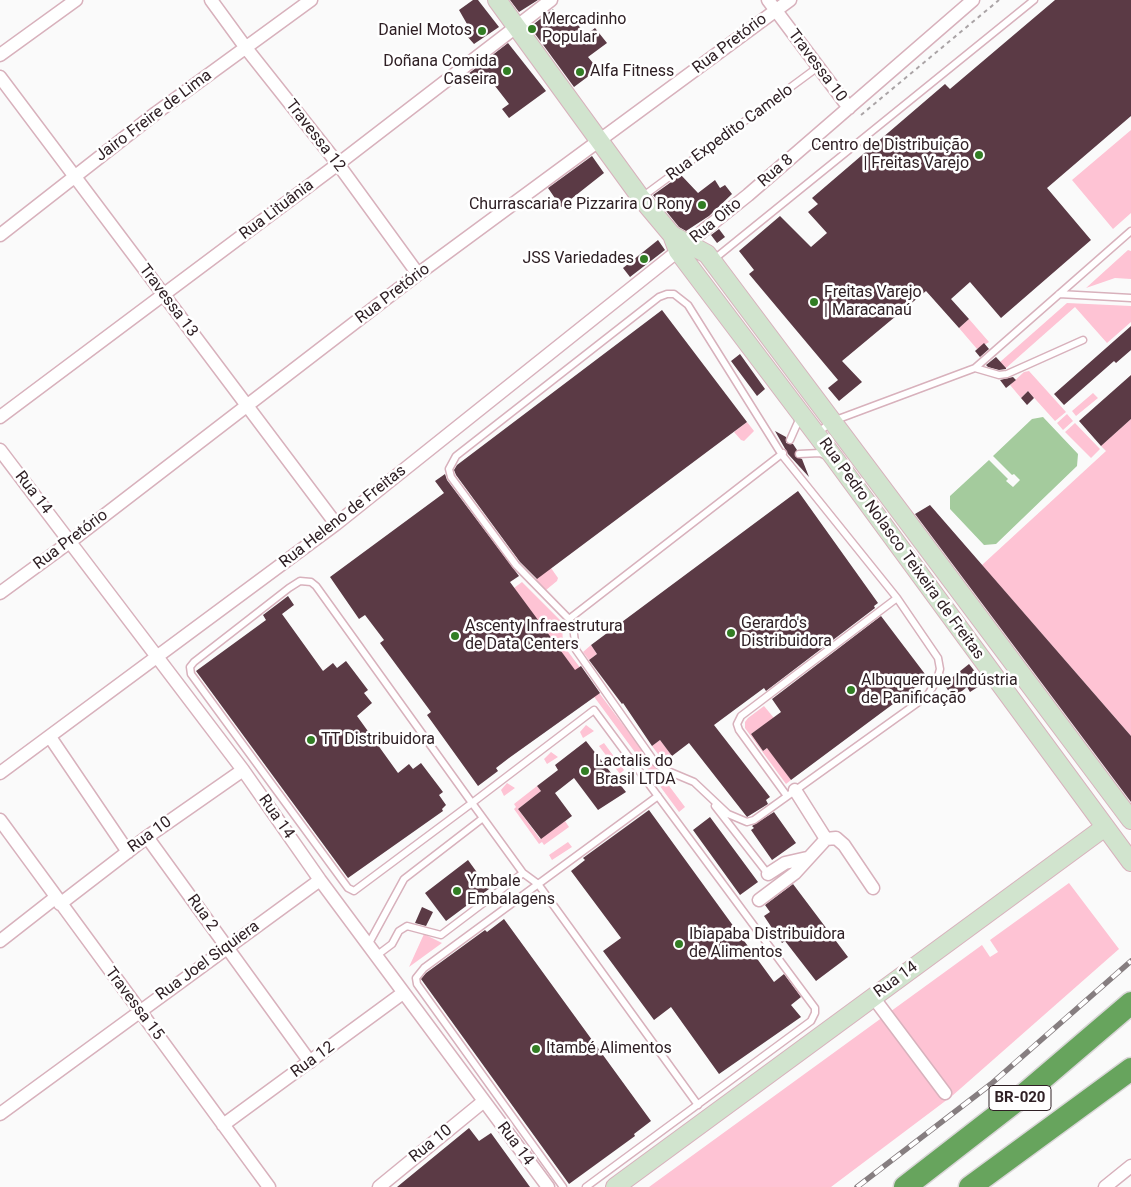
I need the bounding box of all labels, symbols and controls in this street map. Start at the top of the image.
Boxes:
place label: Mercadinho Popular [542,10,626,48]
street label: Rua Pretório [689,10,771,78]
place label: Daniel Motos [378,21,472,41]
marker: Mercadinho Popular [526,23,538,35]
marker: Daniel Motos [476,25,488,37]
street label: Travessa 10 [783,26,851,106]
place label: Doñana Comida Caseira [383,52,497,90]
place label: Alfa Fitness [590,62,674,82]
marker: Doñana Comida Caseira [501,65,513,77]
street label: Jairo Freire de Lima [92,66,216,166]
marker: Alfa Fitness [574,66,586,78]
street label: Rua Expedito Camelo [663,81,797,185]
street label: Travessa 12 [281,96,349,176]
place label: Centro de Distribuição | Freitas Varejo [811,136,969,174]
marker: Centro de Distribuição | Freitas Varejo [973,149,985,161]
street label: Rua 8 [754,151,798,191]
street label: Rua Lituânia [236,176,318,244]
place label: Churrascaria e Pizzarira O Rony [469,195,692,215]
street label: Rua Oito [686,195,746,247]
marker: Churrascaria e Pizzarira O Rony [696,199,708,211]
place label: JSS Variedades [522,249,634,269]
marker: JSS Variedades [638,253,650,265]
street label: Rua Pretório [352,260,434,328]
street label: Travessa 13 [134,261,202,341]
place label: Freitas Varejo | Maracanaú [824,283,922,321]
marker: Freitas Varejo | Maracanaú [808,296,820,308]
street label: Rua Pedro Nolasco Teixeira de Freitas [814,434,988,664]
street label: Rua Heleno de Freitas [276,462,410,572]
street label: Rua 14 [10,468,56,518]
street label: Rua Pretório [30,506,112,574]
place label: Gerardo's Distribuidora [741,614,832,652]
place label: Ascenty Infraestrutura de Data Centers [465,617,623,655]
marker: Gerardo's Distribuidora [725,627,737,639]
marker: Ascenty Infraestrutura de Data Centers [449,630,461,642]
place label: Albuquerque Indústria de Panificação [861,671,1018,709]
marker: Albuquerque Indústria de Panificação [845,684,857,696]
place label: TT Distribuidora [321,730,435,750]
marker: TT Distribuidora [305,734,317,746]
place label: Lactalis do Brasil LTDA [595,752,676,790]
marker: Lactalis do Brasil LTDA [579,765,591,777]
street label: Rua 14 [254,791,298,843]
street label: Rua 10 [124,813,176,857]
place label: Ymbale Embalagens [467,872,555,910]
marker: Ymbale Embalagens [451,885,463,897]
street label: Rua 2 [182,891,222,935]
street label: Rua Joel Siquiera [153,917,263,1005]
place label: Ibiapaba Distribuidora de Alimentos [689,925,845,963]
marker: Ibiapaba Distribuidora de Alimentos [673,938,685,950]
street label: Rua 14 [870,958,922,1002]
street label: Travessa 15 [100,964,168,1044]
street label: Rua 12 [287,1038,339,1082]
place label: Itambé Alimentos [546,1039,672,1059]
marker: Itambé Alimentos [530,1043,542,1055]
road number: BR-020 [989,1086,1051,1110]
street label: Rua 14 [492,1119,538,1169]
street label: Rua 10 [406,1121,456,1167]

